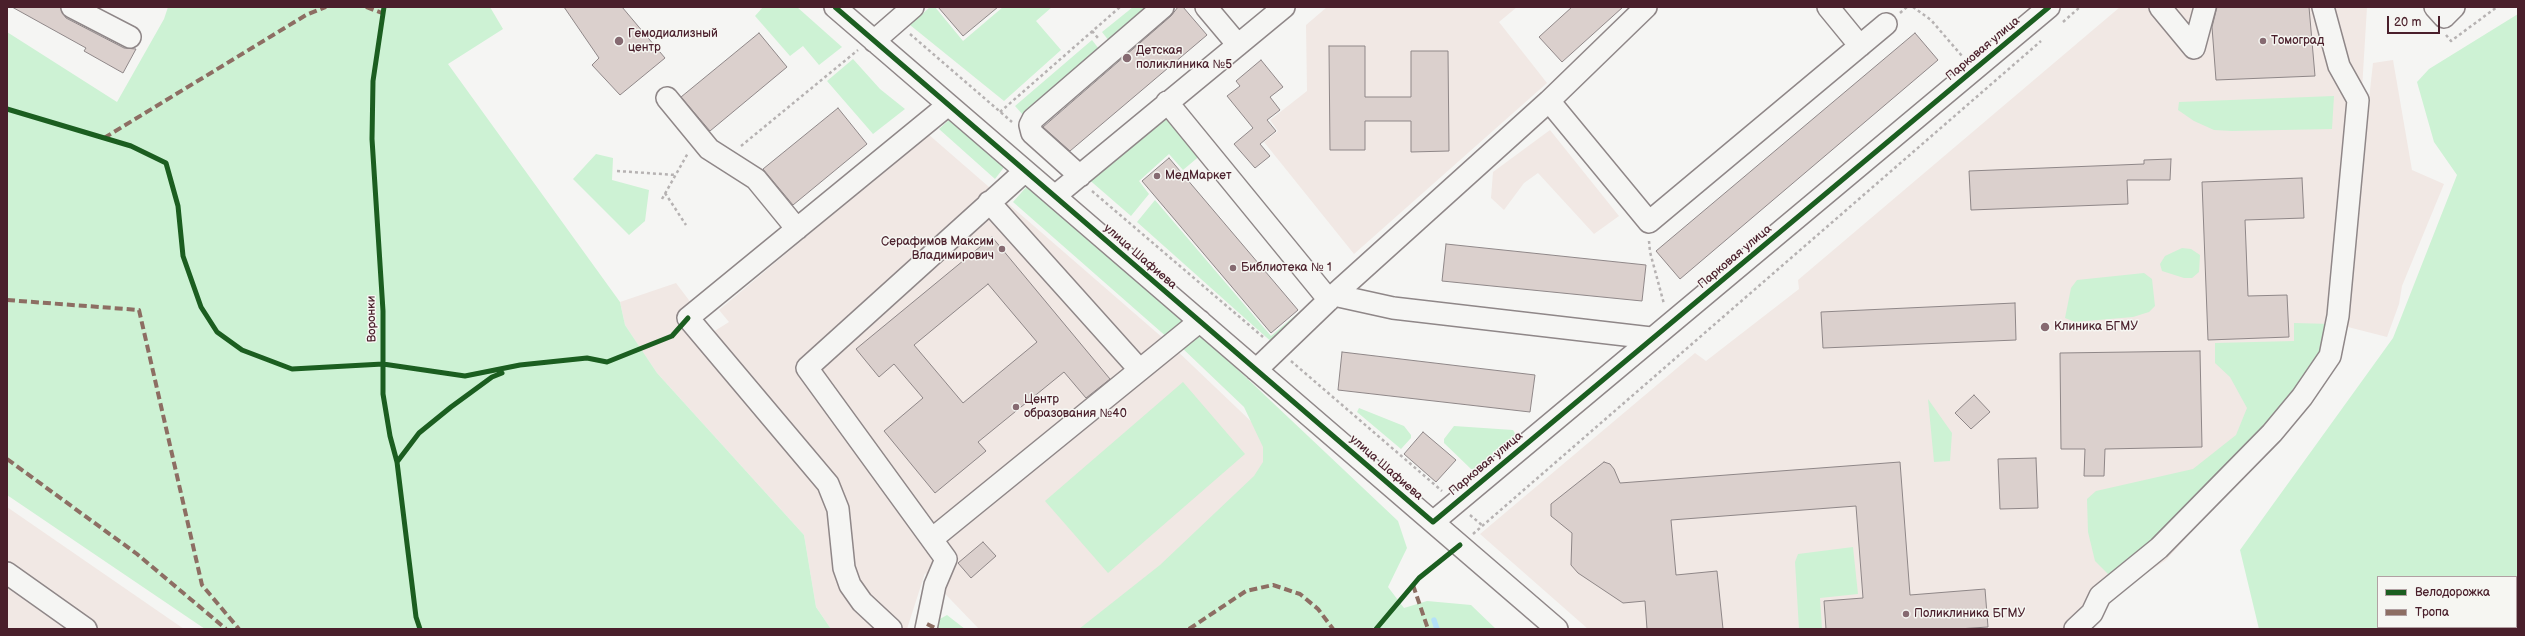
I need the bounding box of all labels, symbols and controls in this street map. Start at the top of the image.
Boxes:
scale bar [2389,8,2442,34]
street label: Парковая улица [1943,14,2023,84]
text: 20 m [2394,15,2421,30]
place label: Гемодиализный центр [628,27,718,55]
place label: Томоград [2271,34,2324,48]
marker: Гемодиализный центр [613,35,625,47]
marker: Томоград [2258,36,2268,46]
place label: Детская поликлиника №5 [1136,44,1232,72]
marker: Детская поликлиника №5 [1121,52,1133,64]
place label: МедМаркет [1165,169,1232,183]
marker: МедМаркет [1152,171,1162,181]
street label: улица Шафиева [1101,221,1179,293]
street label: Парковая улица [1695,222,1775,292]
place label: Серафимов Максим Владимирович [881,235,994,263]
marker: Серафимов Максим Владимирович [997,244,1007,254]
place label: Библиотека № 1 [1241,261,1332,275]
marker: Библиотека № 1 [1228,263,1238,273]
street label: Воронки [364,295,380,343]
place label: Клиника БГМУ [2054,320,2138,334]
marker: Клиника БГМУ [2039,321,2051,333]
place label: Центр образования №40 [1024,393,1127,421]
marker: Центр образования №40 [1011,402,1021,412]
street label: Парковая улица [1446,429,1526,499]
street label: улица Шафиева [1347,432,1425,504]
legend [2377,576,2517,628]
text: Велодорожка [2415,585,2490,600]
text: Тропа [2415,605,2449,620]
place label: Поликлиника БГМУ [1914,607,2025,621]
marker: Поликлиника БГМУ [1901,609,1911,619]

